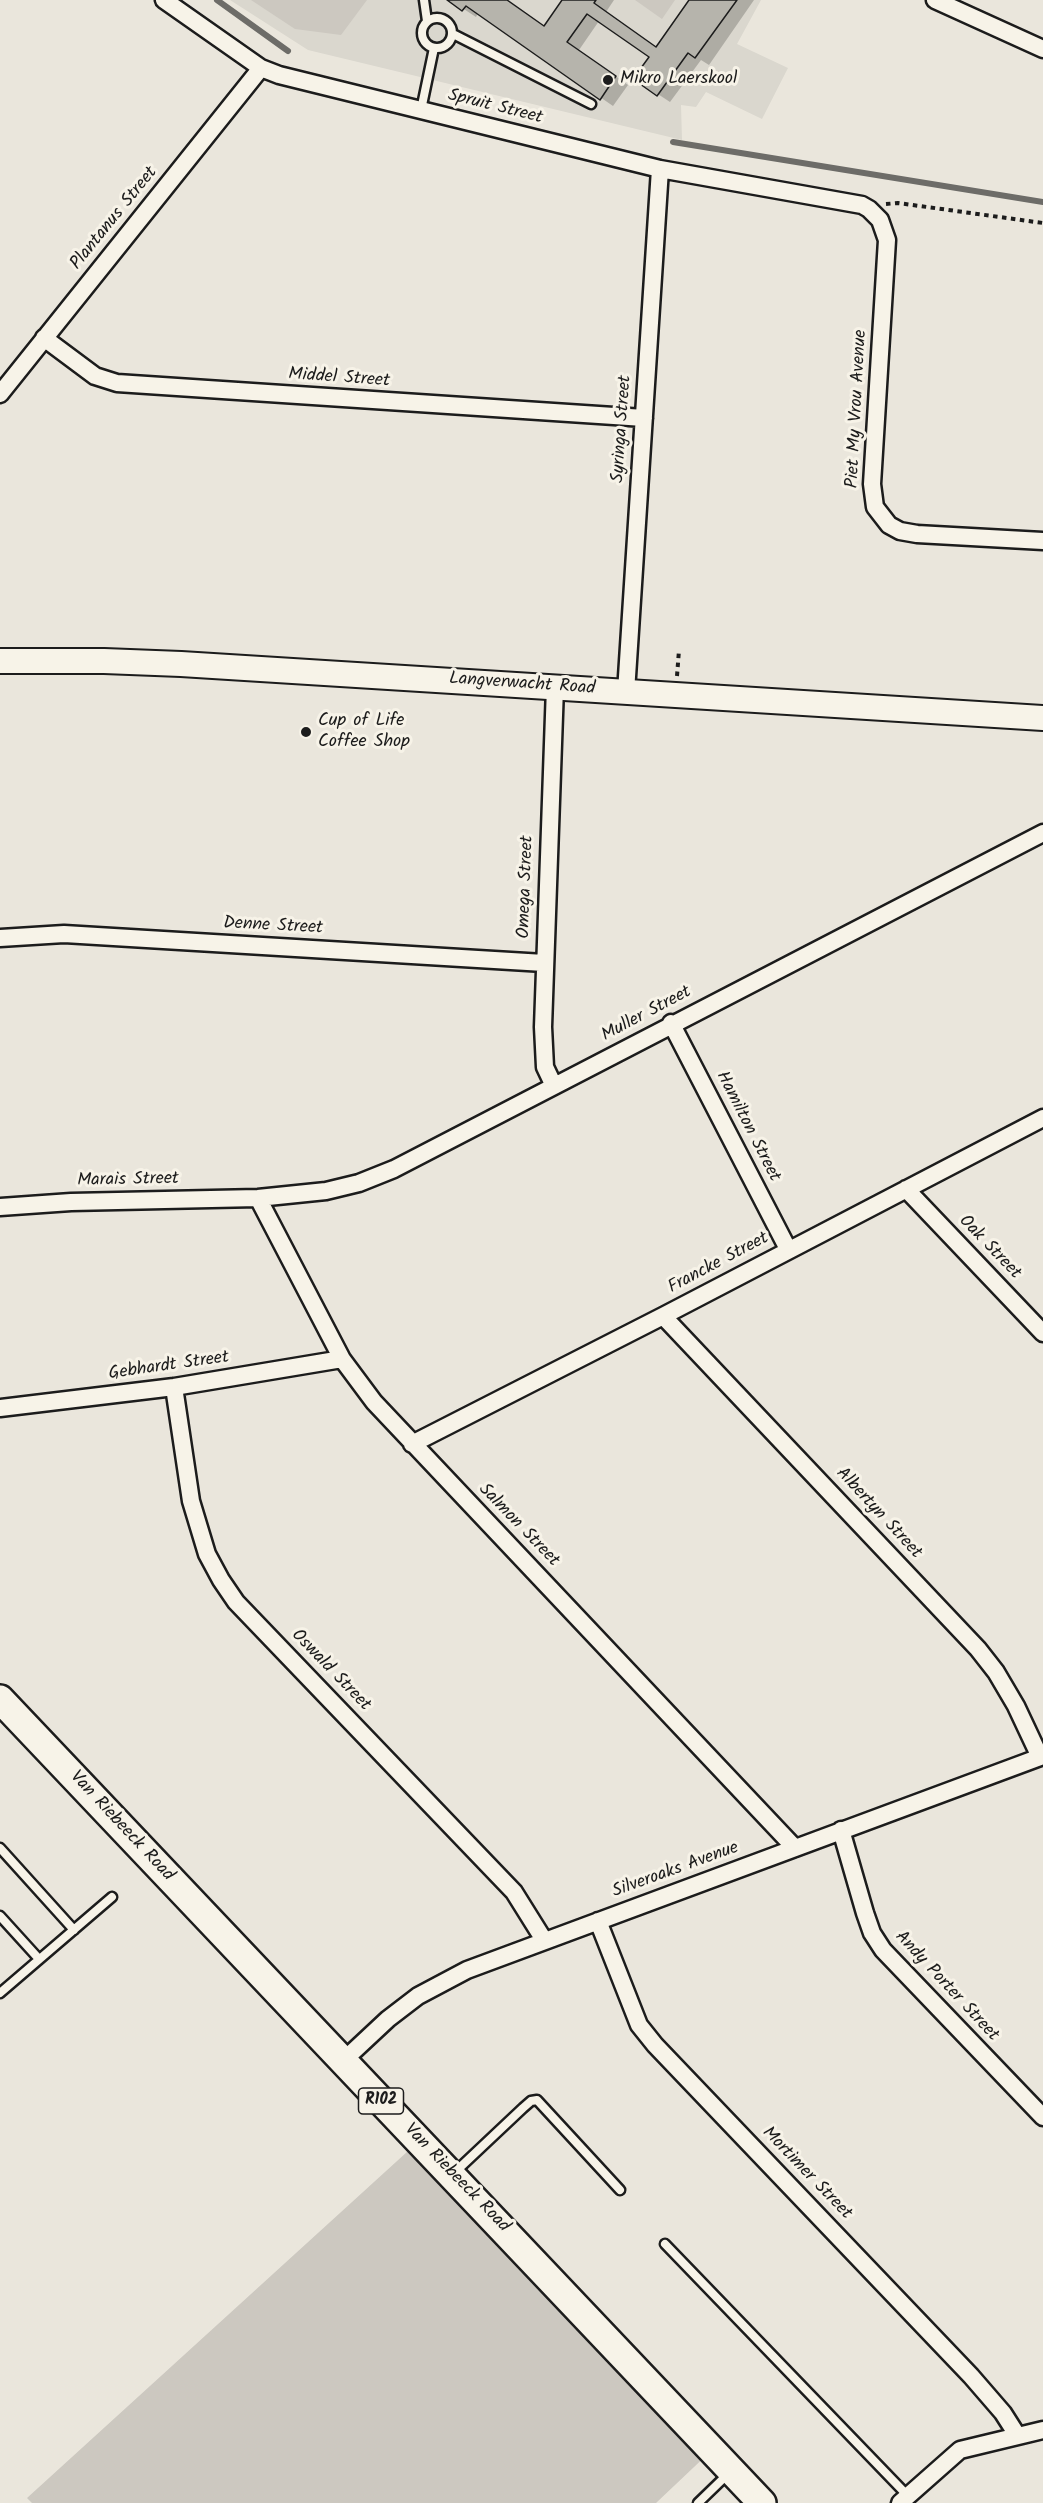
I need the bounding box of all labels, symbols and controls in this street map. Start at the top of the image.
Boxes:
place label: Mikro Laerskool [620,69,737,91]
marker: Mikro Laerskool [601,73,615,87]
street label: Spruit Street [445,86,545,130]
street label: Plantanus Street [67,163,163,275]
street label: Piet My Vrou Avenue [843,329,873,489]
street label: Middel Street [287,365,391,393]
street label: Syringa Street [608,375,638,483]
street label: Langverwacht Road [448,669,596,701]
place label: Cup of Life Coffee Shop [318,711,410,754]
marker: Cup of Life Coffee Shop [299,725,313,739]
street label: Omega Street [514,835,540,939]
street label: Denne Street [223,914,323,940]
street label: Muller Street [598,982,696,1048]
street label: Hamilton Street [710,1068,784,1186]
street label: Marais Street [77,1169,179,1193]
street label: Oak Street [953,1211,1025,1285]
street label: Francke Street [665,1228,773,1300]
street label: Gebhardt Street [107,1348,231,1386]
street label: Albertyn Street [830,1464,926,1564]
street label: Salmon Street [473,1480,563,1572]
street label: Oswald Street [286,1626,374,1716]
street label: Van Riebeeck Road [64,1767,178,1887]
street label: Silveroaks Avenue [610,1838,742,1904]
street label: Andy Porter Street [889,1927,1003,2047]
road number: R102 [358,2088,404,2114]
street label: Van Riebeeck Road [399,2120,513,2238]
street label: Mortimer Street [756,2123,856,2225]

